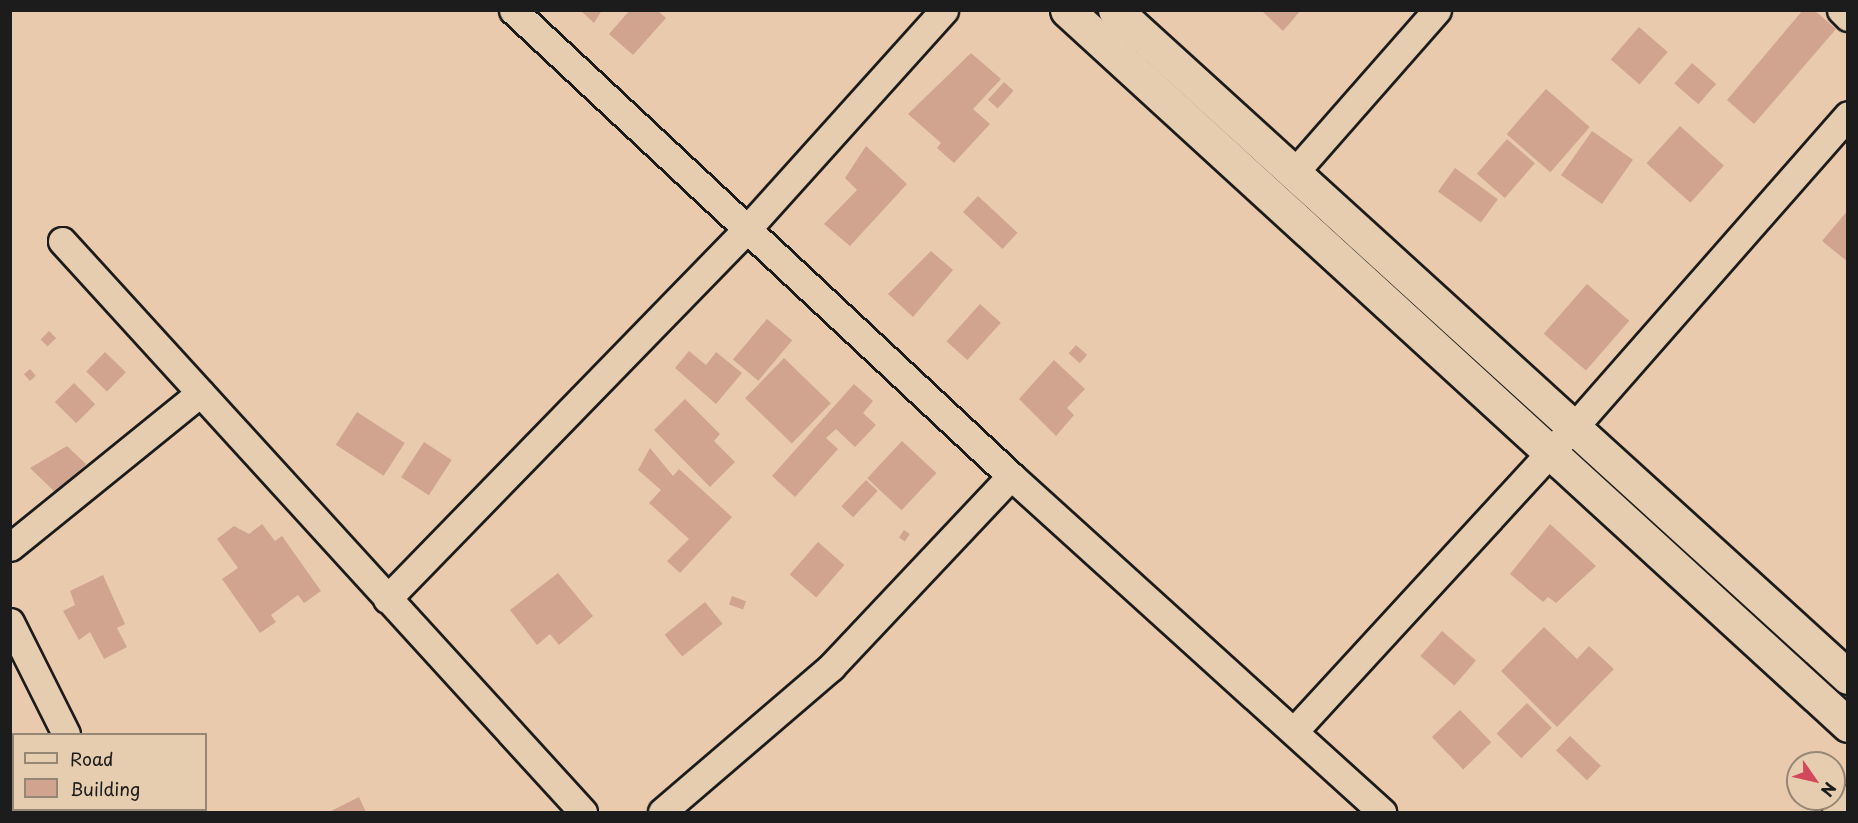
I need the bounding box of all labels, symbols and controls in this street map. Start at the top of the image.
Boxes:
legend [12,733,207,811]
text: Road [70,745,114,772]
north arrow [1786,751,1846,811]
text: Building [70,775,140,802]
text: N [1816,778,1843,802]

